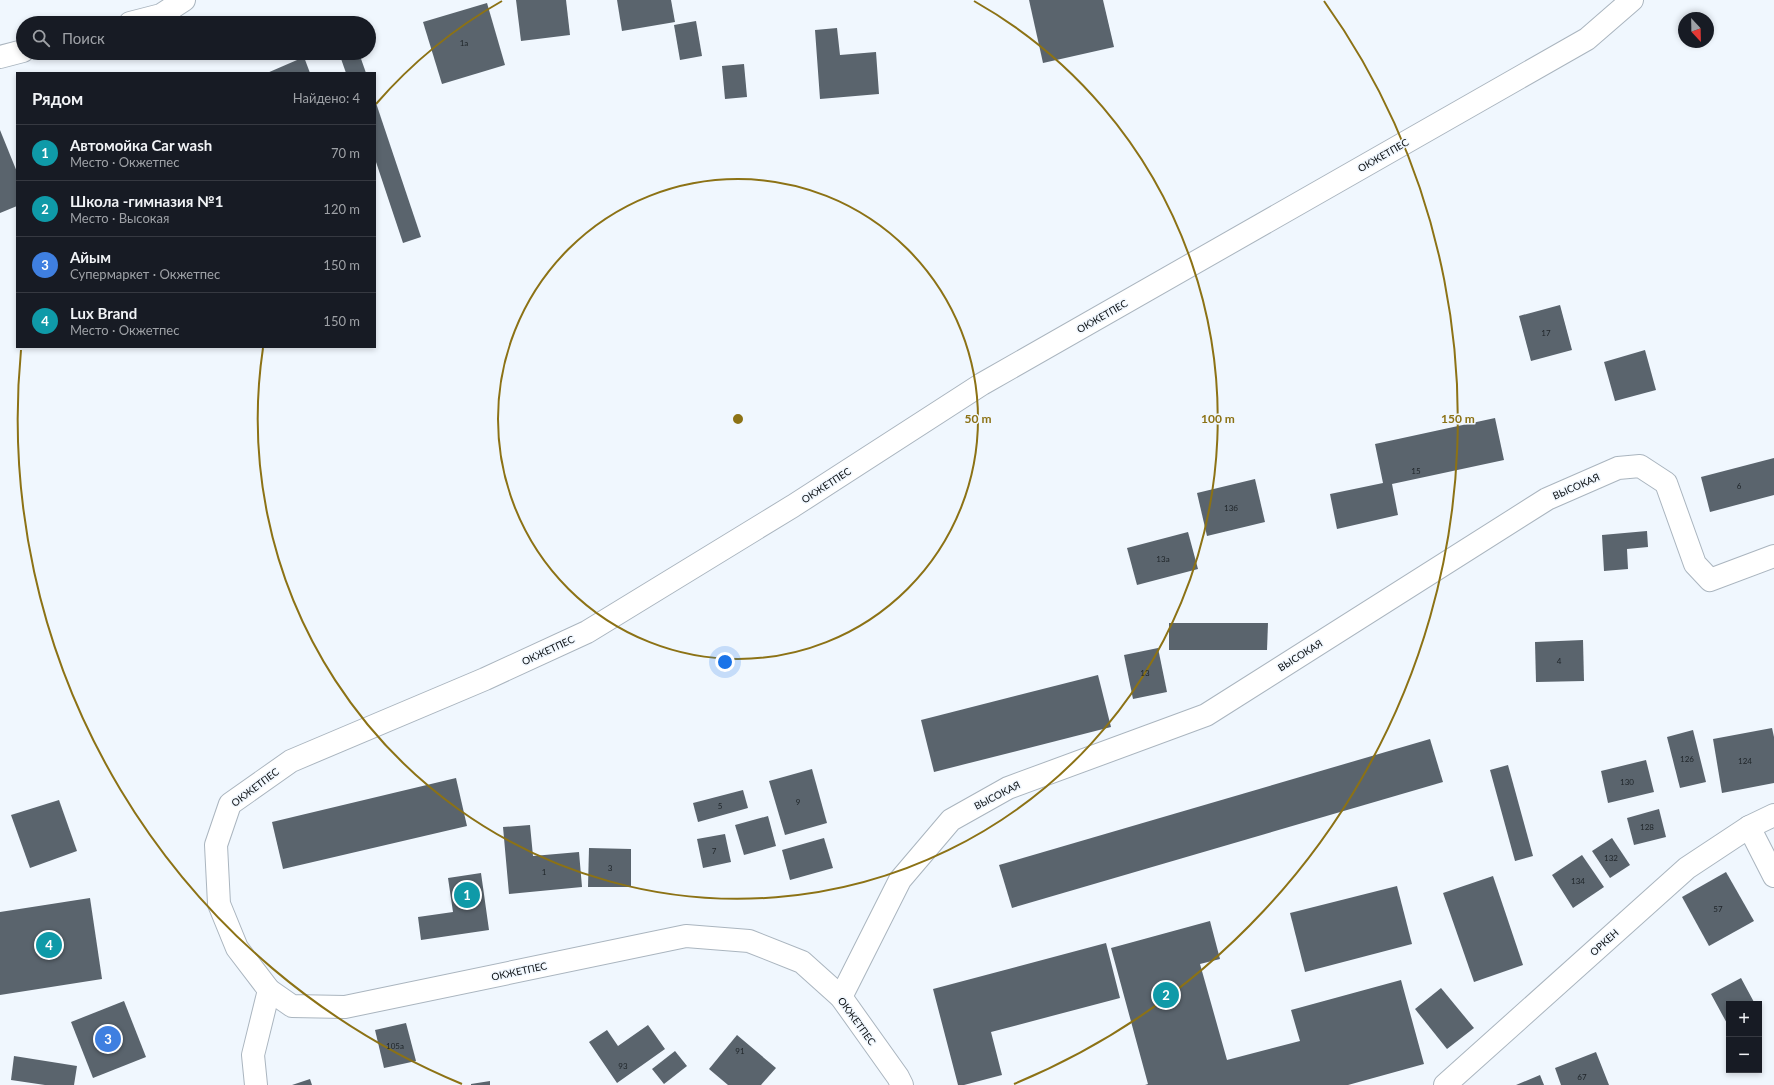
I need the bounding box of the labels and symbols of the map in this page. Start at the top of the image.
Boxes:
north arrow [1678,12,1714,48]
house number: 1а [460,38,468,48]
street label: ОКЖЕТПЕС [1356,136,1411,174]
street label: ОКЖЕТПЕС [1075,297,1130,335]
house number: 17 [1541,328,1551,338]
text: 50 m [965,411,991,426]
text: 100 m [1201,411,1235,426]
text: 150 m [1441,411,1475,426]
centre of rings [731,412,745,426]
street label: ОКЖЕТПЕС [799,464,853,505]
house number: 15 [1411,466,1421,476]
street label: ВЫСОКАЯ [1551,470,1601,502]
house number: 6 [1737,481,1742,491]
house number: 13б [1224,503,1238,513]
house number: 13а [1156,554,1170,564]
street label: ОКЖЕТПЕС [520,633,576,667]
street label: ВЫСОКАЯ [1276,637,1324,673]
your location [715,652,735,672]
house number: 4 [1557,656,1562,666]
house number: 13 [1140,668,1150,678]
house number: 126 [1680,754,1694,764]
house number: 124 [1738,756,1752,766]
street label: ОКЖЕТПЕС [229,765,281,809]
house number: 130 [1620,777,1634,787]
street label: ВЫСОКАЯ [972,778,1022,812]
house number: 9 [796,797,801,807]
house number: 5 [718,801,723,811]
house number: 128 [1640,822,1654,832]
house number: 7 [712,846,717,856]
house number: 132 [1604,853,1618,863]
house number: 3 [608,863,613,873]
house number: 1 [542,867,547,877]
house number: 134 [1571,876,1585,886]
pin: 1 [454,880,480,910]
house number: 57 [1713,904,1723,914]
street label: ОРКЕН [1587,926,1621,958]
pin: 4 [36,930,62,960]
street label: ОКЖЕТПЕС [490,959,548,983]
pin: 2 [1153,980,1179,1010]
street label: ОКЖЕТПЕС [836,995,879,1048]
pin: 3 [95,1024,121,1054]
house number: 105а [386,1041,404,1051]
house number: 91 [735,1046,745,1056]
house number: 93 [618,1061,628,1071]
house number: 67 [1577,1072,1587,1082]

